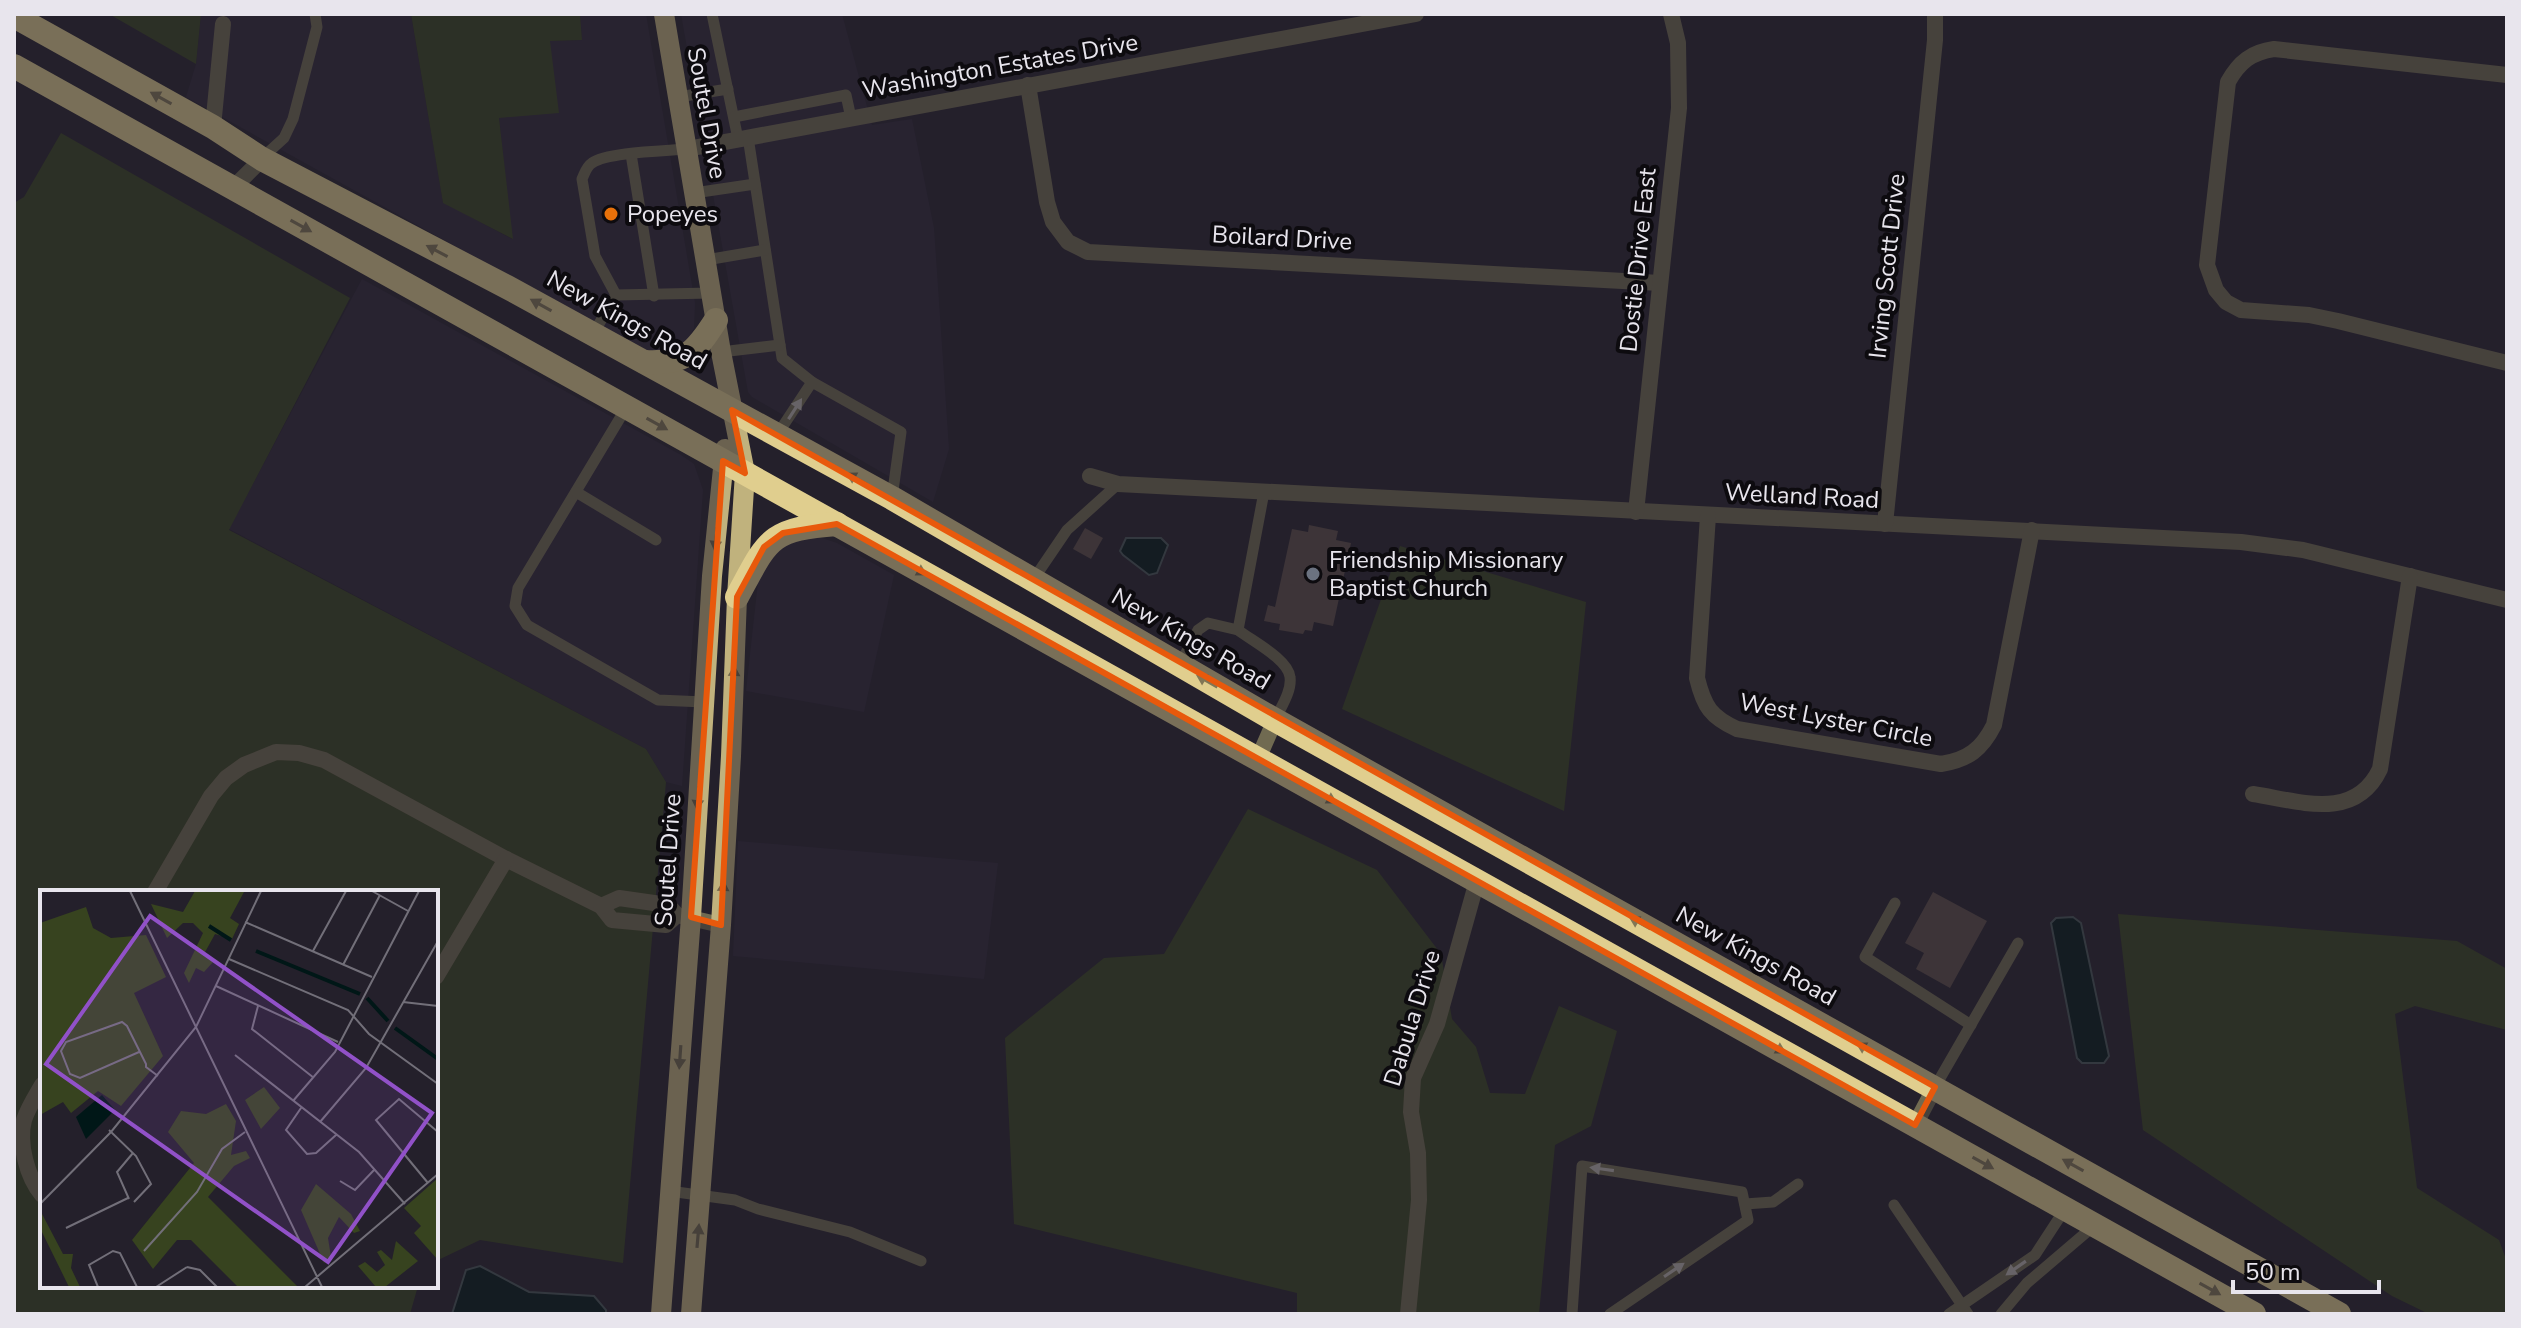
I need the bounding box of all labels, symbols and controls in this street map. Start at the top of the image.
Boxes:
street label: Washington Estates Drive [860,26,1140,106]
street label: Soutel Drive [680,45,734,181]
one-way arrow [150,91,172,105]
street label: Dostie Drive East [1612,166,1664,354]
street label: Irving Scott Drive [1861,172,1913,360]
place label: Popeyes [627,198,718,230]
marker: Popeyes [602,205,620,223]
street label: Boilard Drive [1211,218,1353,258]
one-way arrow [290,219,313,233]
one-way arrow [426,244,449,257]
street label: New Kings Road [541,263,713,377]
one-way arrow [530,299,552,313]
one-way arrow [787,398,802,419]
one-way arrow [646,418,669,431]
one-way arrow [845,472,868,486]
street label: Welland Road [1724,476,1880,516]
one-way arrow [709,527,722,552]
place label: Friendship Missionary Baptist Church [1329,544,1564,604]
one-way arrow [905,562,928,575]
marker: Friendship Missionary Baptist Church [1304,565,1322,583]
street label: New Kings Road [1106,581,1276,697]
one-way arrow [728,665,740,690]
one-way arrow [1196,674,1219,688]
street label: West Lyster Circle [1737,686,1935,754]
one-way arrow [691,786,704,811]
one-way arrow [1315,789,1337,803]
street label: Soutel Drive [647,793,689,927]
one-way arrow [717,880,730,905]
inset map [40,890,438,1288]
street label: New Kings Road [1670,899,1842,1013]
one-way arrow [1628,916,1651,930]
street label: Dabula Drive [1376,946,1448,1090]
one-way arrow [1764,1039,1786,1053]
one-way arrow [1856,1042,1878,1056]
one-way arrow [673,1045,686,1070]
one-way arrow [1972,1156,1994,1170]
one-way arrow [2062,1158,2084,1172]
one-way arrow [1589,1162,1614,1175]
one-way arrow [692,1223,705,1248]
scale bar [2233,1244,2379,1294]
text: 50 m [2245,1256,2301,1288]
one-way arrow [2006,1260,2027,1275]
one-way arrow [1663,1264,1685,1278]
one-way arrow [2199,1282,2221,1296]

